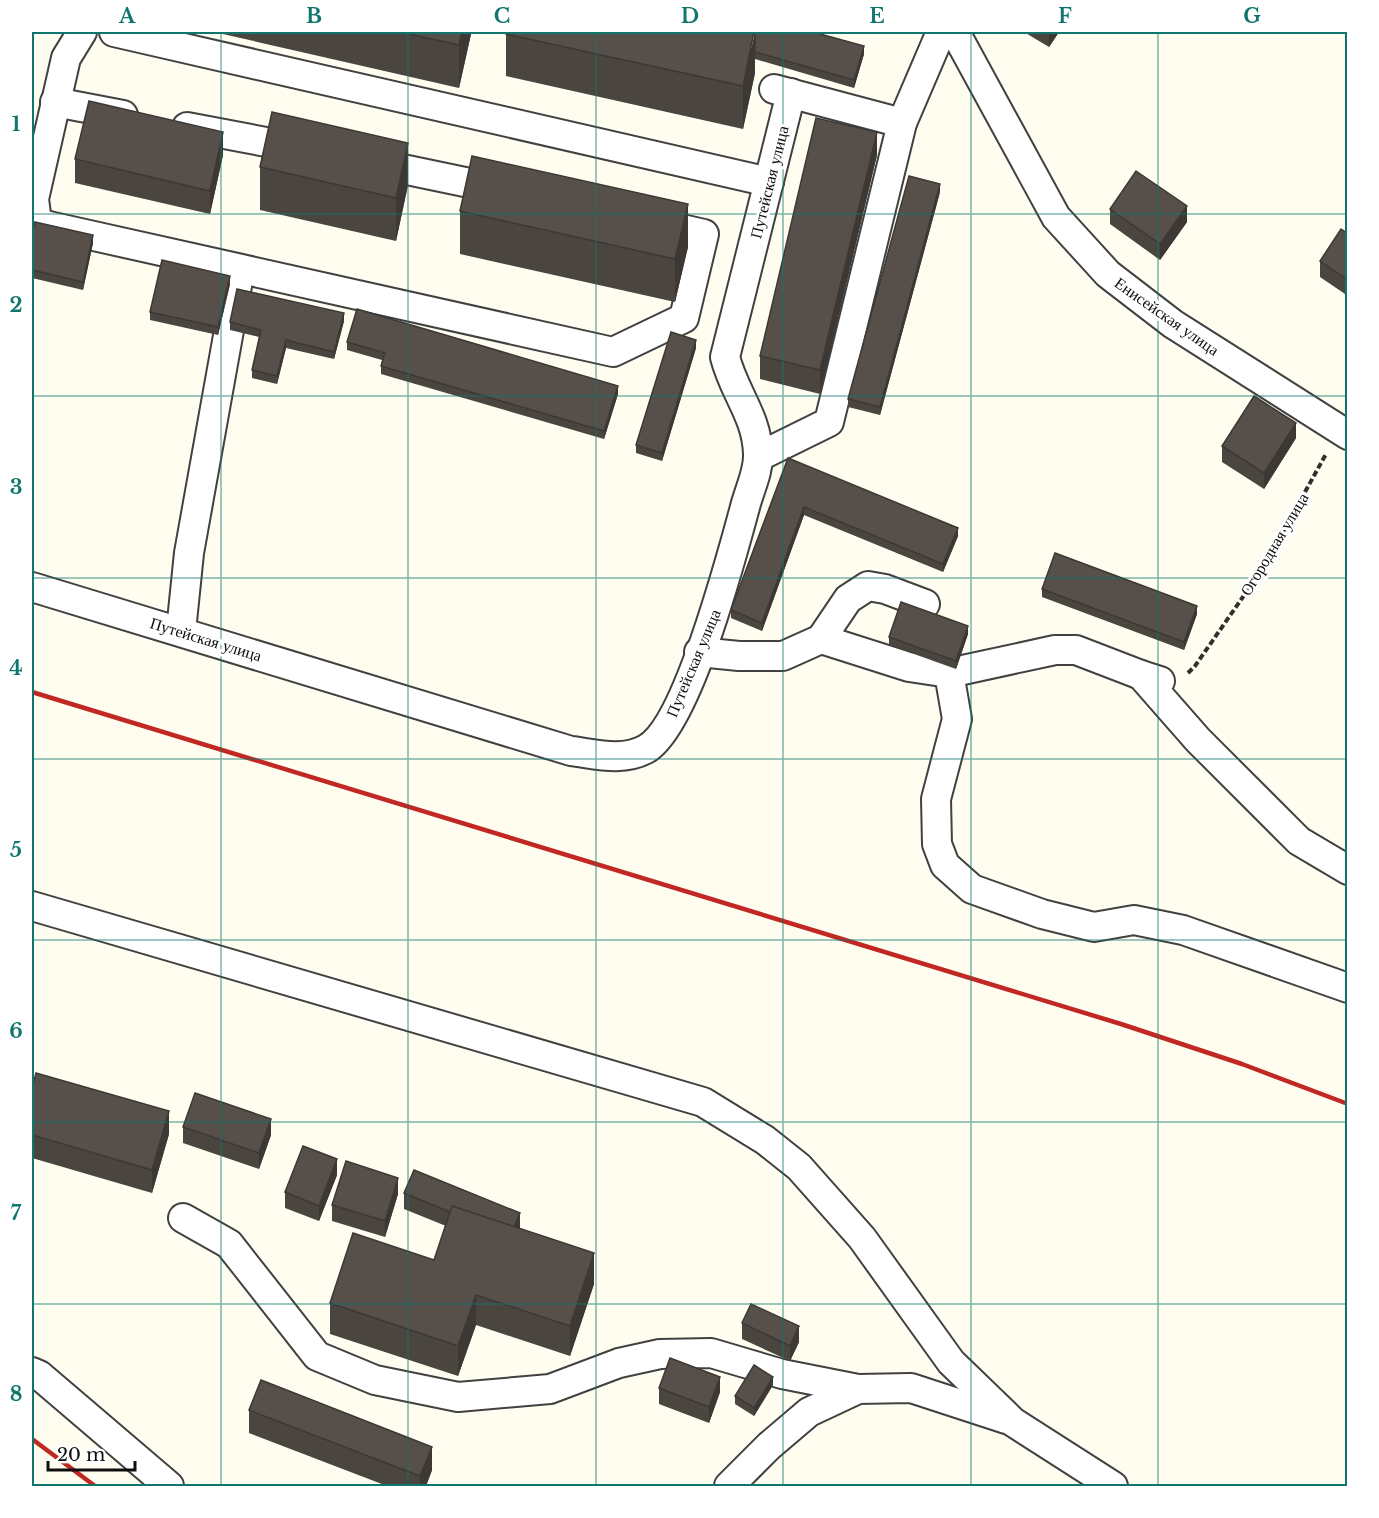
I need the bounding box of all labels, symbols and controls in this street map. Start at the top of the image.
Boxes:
text: A [118,4,136,28]
text: B [306,4,322,28]
text: C [494,4,510,28]
text: D [681,4,699,28]
text: E [869,4,885,28]
text: F [1058,4,1072,28]
text: G [1243,4,1261,28]
text: 1 [12,112,21,136]
street label: Путейская улица [745,124,793,240]
street label: Енисейская улица [1111,273,1223,359]
text: 2 [9,293,23,317]
text: 3 [10,475,22,499]
street label: Огородная улица [1235,489,1313,599]
street label: Путейская улица [661,606,725,720]
street label: Путейская улица [148,613,264,665]
text: 4 [9,656,23,680]
text: 5 [10,838,22,862]
text: 6 [9,1019,23,1043]
text: 7 [11,1201,22,1225]
text: 8 [10,1382,22,1406]
scale bar [48,1434,135,1472]
text: 20 m [57,1444,105,1466]

